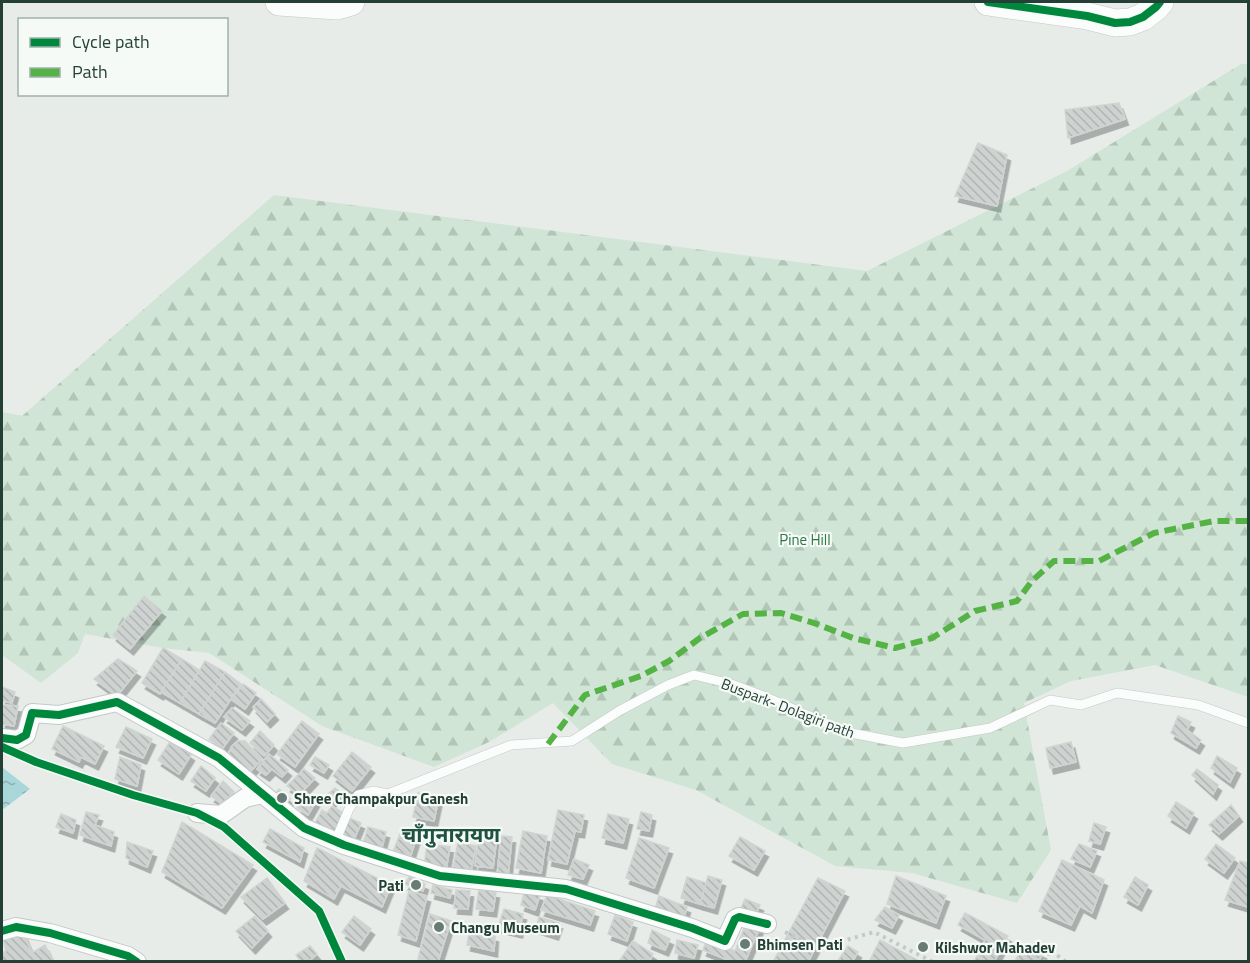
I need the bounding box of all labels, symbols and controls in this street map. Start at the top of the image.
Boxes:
legend [18,18,228,96]
text: Cycle path [72,28,150,55]
text: Path [72,58,108,85]
park label: Pine Hill [779,528,831,551]
street label: Buspark- Dolagiri path [718,672,858,744]
place label: Shree Champakpur Ganesh [294,787,468,810]
marker: Shree Champakpur Ganesh [275,791,289,805]
district label: चाँगुनारायण [402,818,501,850]
place label: Pati [378,874,404,897]
marker: Pati [409,878,423,892]
place label: Changu Museum [451,916,560,939]
marker: Changu Museum [432,920,446,934]
place label: Bhimsen Pati [757,933,843,956]
place label: Kilshwor Mahadev [935,936,1056,959]
marker: Bhimsen Pati [738,937,752,951]
marker: Kilshwor Mahadev [916,940,930,954]

